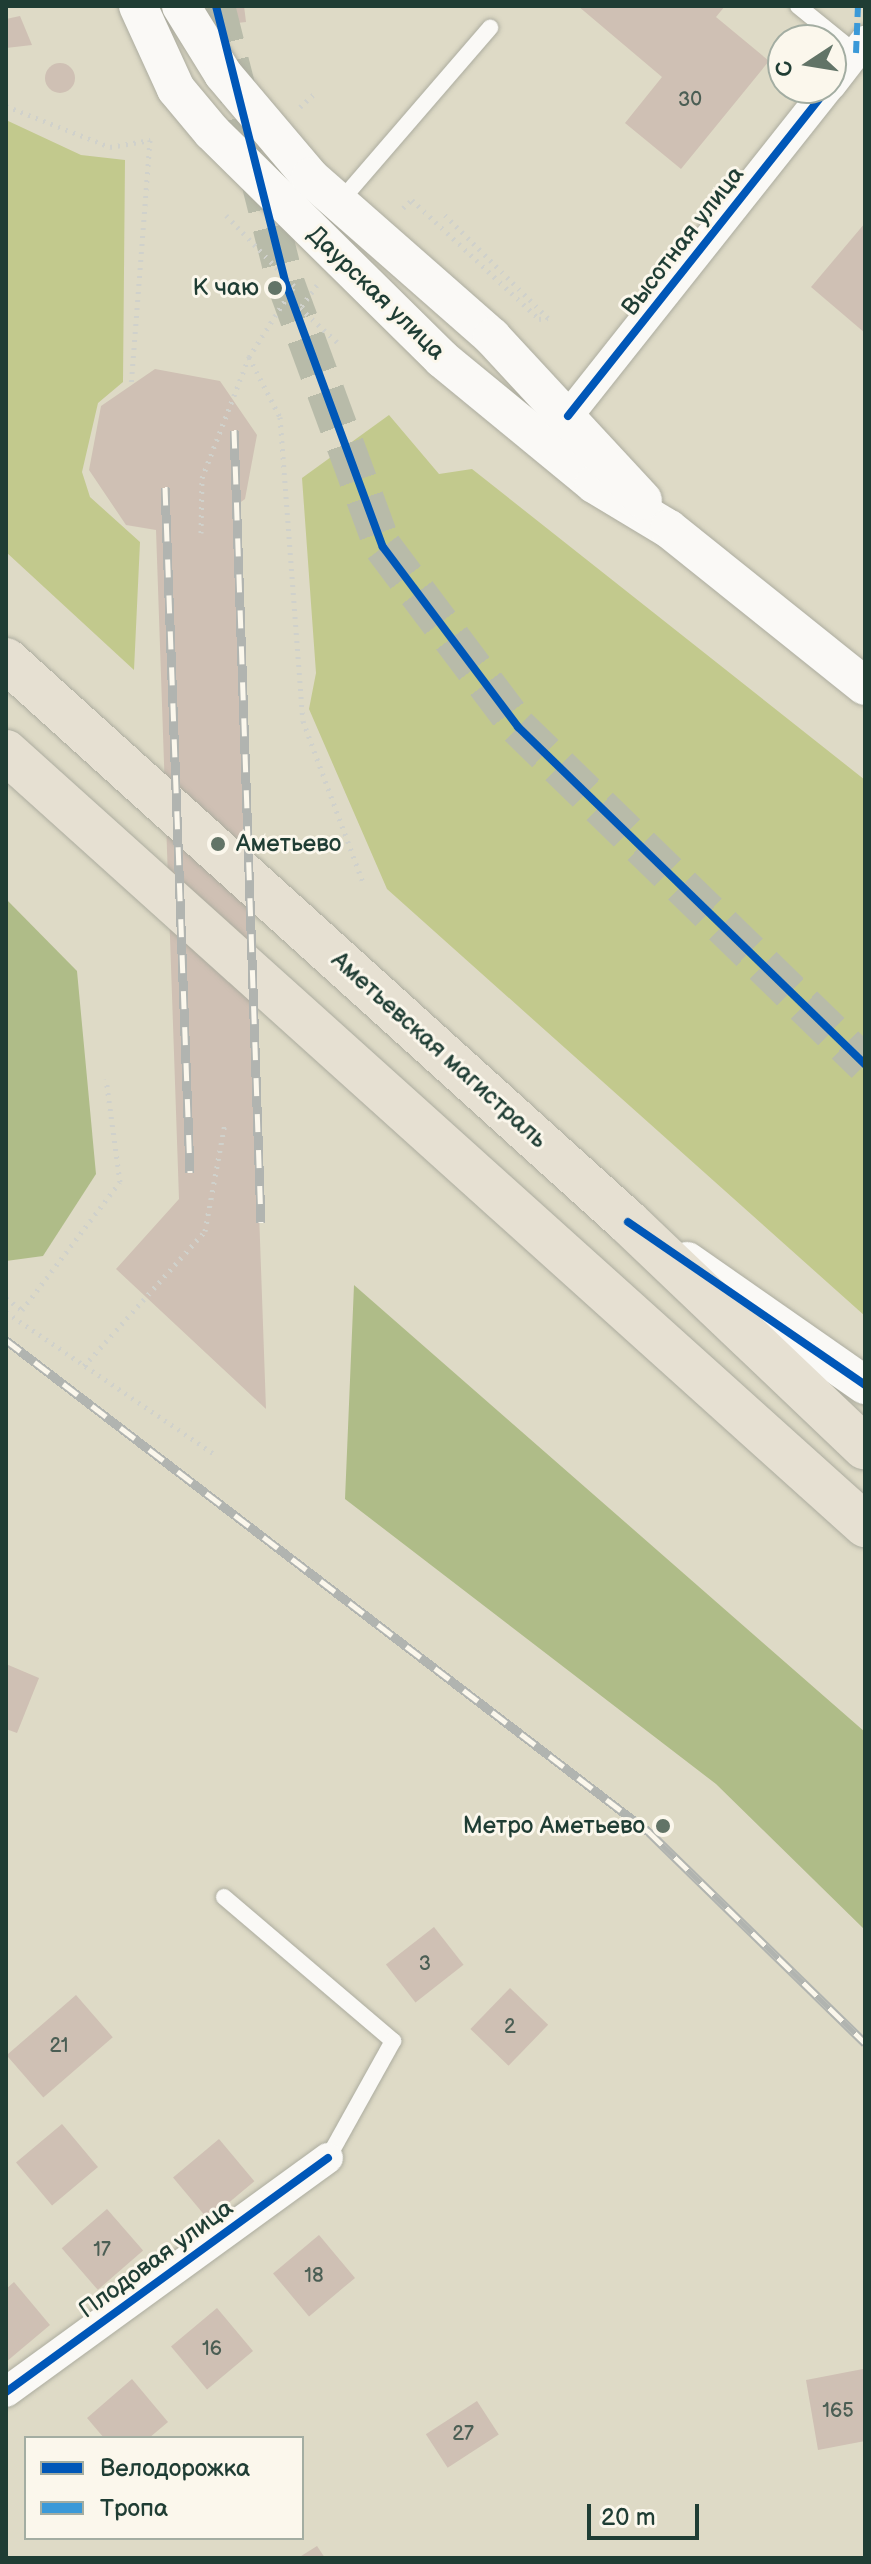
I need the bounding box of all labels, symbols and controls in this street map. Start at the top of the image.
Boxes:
north arrow [767,24,847,104]
text: С [770,58,800,79]
house number: 30 [678,88,702,112]
street label: Высотная улица [616,161,750,321]
street label: Даурская улица [301,220,451,366]
place label: К чаю [193,274,259,302]
marker: К чаю [266,279,284,297]
place label: Аметьево [236,830,341,858]
marker: Аметьево [207,833,229,855]
street label: Аметьевская магистраль [325,946,553,1154]
place label: Метро Аметьево [463,1812,645,1840]
marker: Метро Аметьево [652,1815,674,1837]
house number: 3 [419,1952,431,1976]
house number: 2 [504,2015,516,2039]
house number: 21 [49,2034,69,2058]
street label: Плодовая улица [73,2193,239,2325]
house number: 17 [93,2238,111,2262]
house number: 18 [304,2264,324,2288]
house number: 16 [202,2337,222,2361]
house number: 165 [822,2399,854,2423]
house number: 27 [452,2422,474,2446]
legend [24,2436,304,2540]
text: Велодорожка [100,2454,250,2483]
scale bar [591,2488,703,2538]
text: Тропа [100,2494,168,2523]
text: 20 m [601,2503,656,2532]

